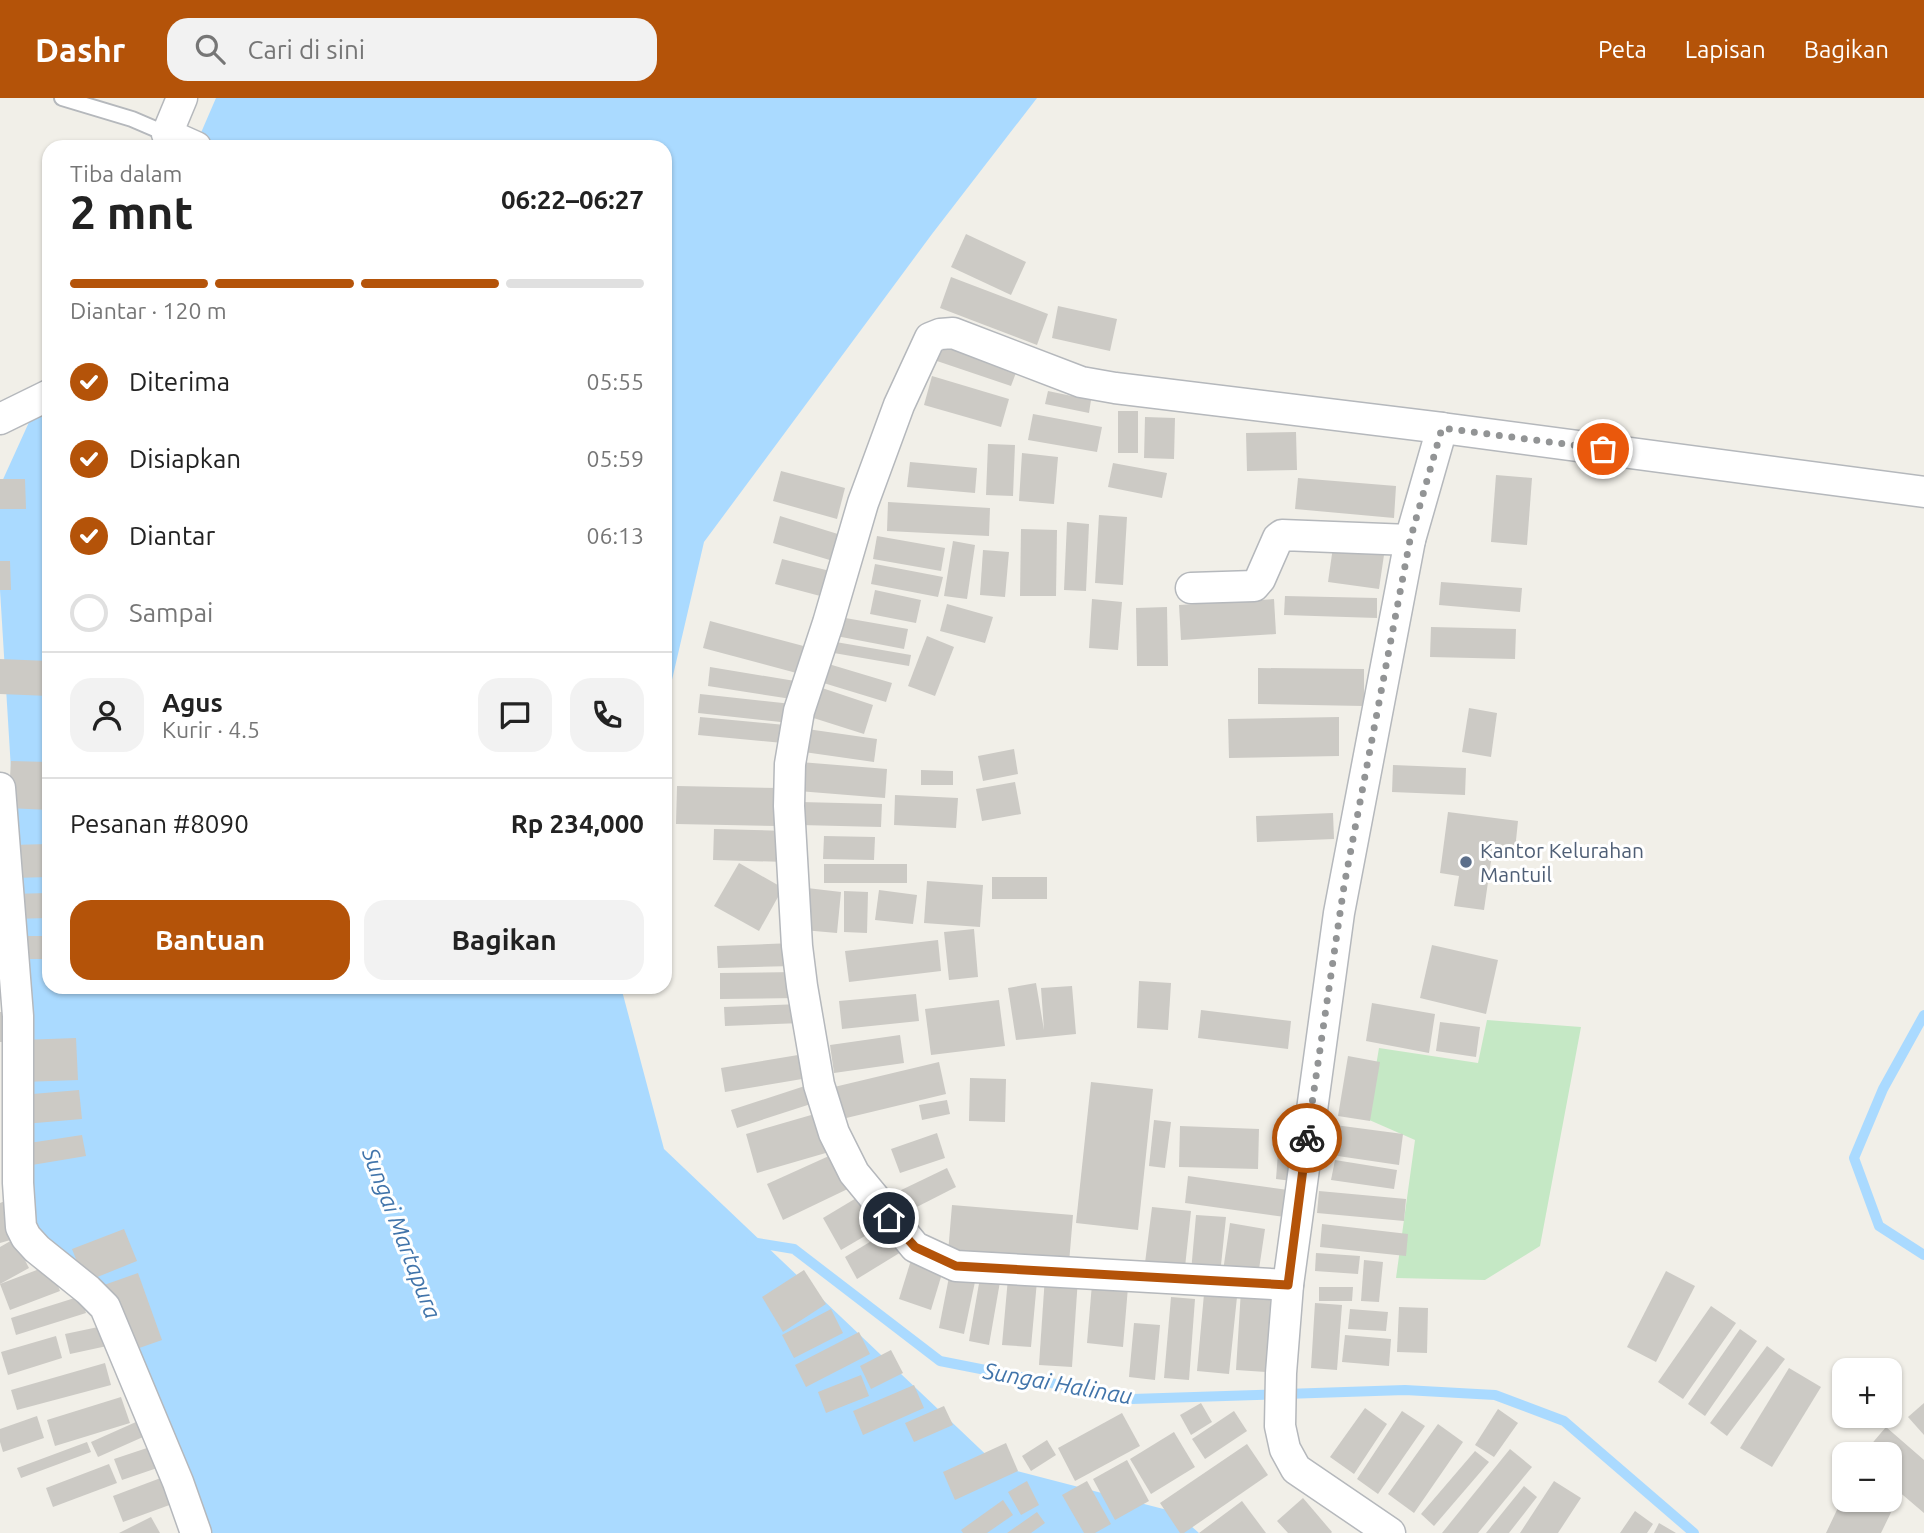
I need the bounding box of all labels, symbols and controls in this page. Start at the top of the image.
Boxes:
search box [167,18,657,81]
icon: search [191,30,229,68]
text: Dashr [35,31,125,68]
text: Cari di sini [247,35,365,64]
text: Peta [1598,36,1647,63]
text: Lapisan [1685,36,1766,63]
text: Bagikan [1804,36,1889,63]
text: Tiba dalam [70,161,182,186]
text: 06:22–06:27 [501,185,644,214]
text: 2 mnt [70,186,193,238]
text: Diantar · 120 m [70,298,227,323]
icon: check [70,363,108,401]
text: Diterima [129,367,230,396]
text: 05:55 [586,369,644,394]
pin [1573,419,1633,479]
icon: bag [1584,430,1622,468]
icon: check [70,440,108,478]
text: Disiapkan [129,444,241,473]
text: 05:59 [586,446,644,471]
icon: check [70,517,108,555]
text: Diantar [129,521,215,550]
text: 06:13 [586,523,644,548]
text: Sampai [129,598,213,627]
button: person [70,678,144,752]
button: chat [478,678,552,752]
button: phone [570,678,644,752]
text: Agus [162,688,223,717]
text: Kurir · 4.5 [162,717,260,742]
text: Pesanan #8090 [70,809,249,838]
text: Rp 234,000 [511,809,644,838]
place label: Kantor Kelurahan Mantuil [1480,838,1644,886]
marker: Kantor Kelurahan Mantuil [1458,854,1474,870]
button: Bantuan [70,900,350,980]
button: Bagikan [364,900,644,980]
courier [1272,1103,1342,1173]
icon: bike [1288,1119,1326,1157]
water label: Sungai Martapura [358,1143,446,1322]
pin [859,1188,919,1248]
icon: home [870,1199,908,1237]
water label: Sungai Halinau [981,1357,1134,1408]
map controls [1832,1358,1902,1512]
button: + [1832,1358,1902,1428]
button: − [1832,1442,1902,1512]

